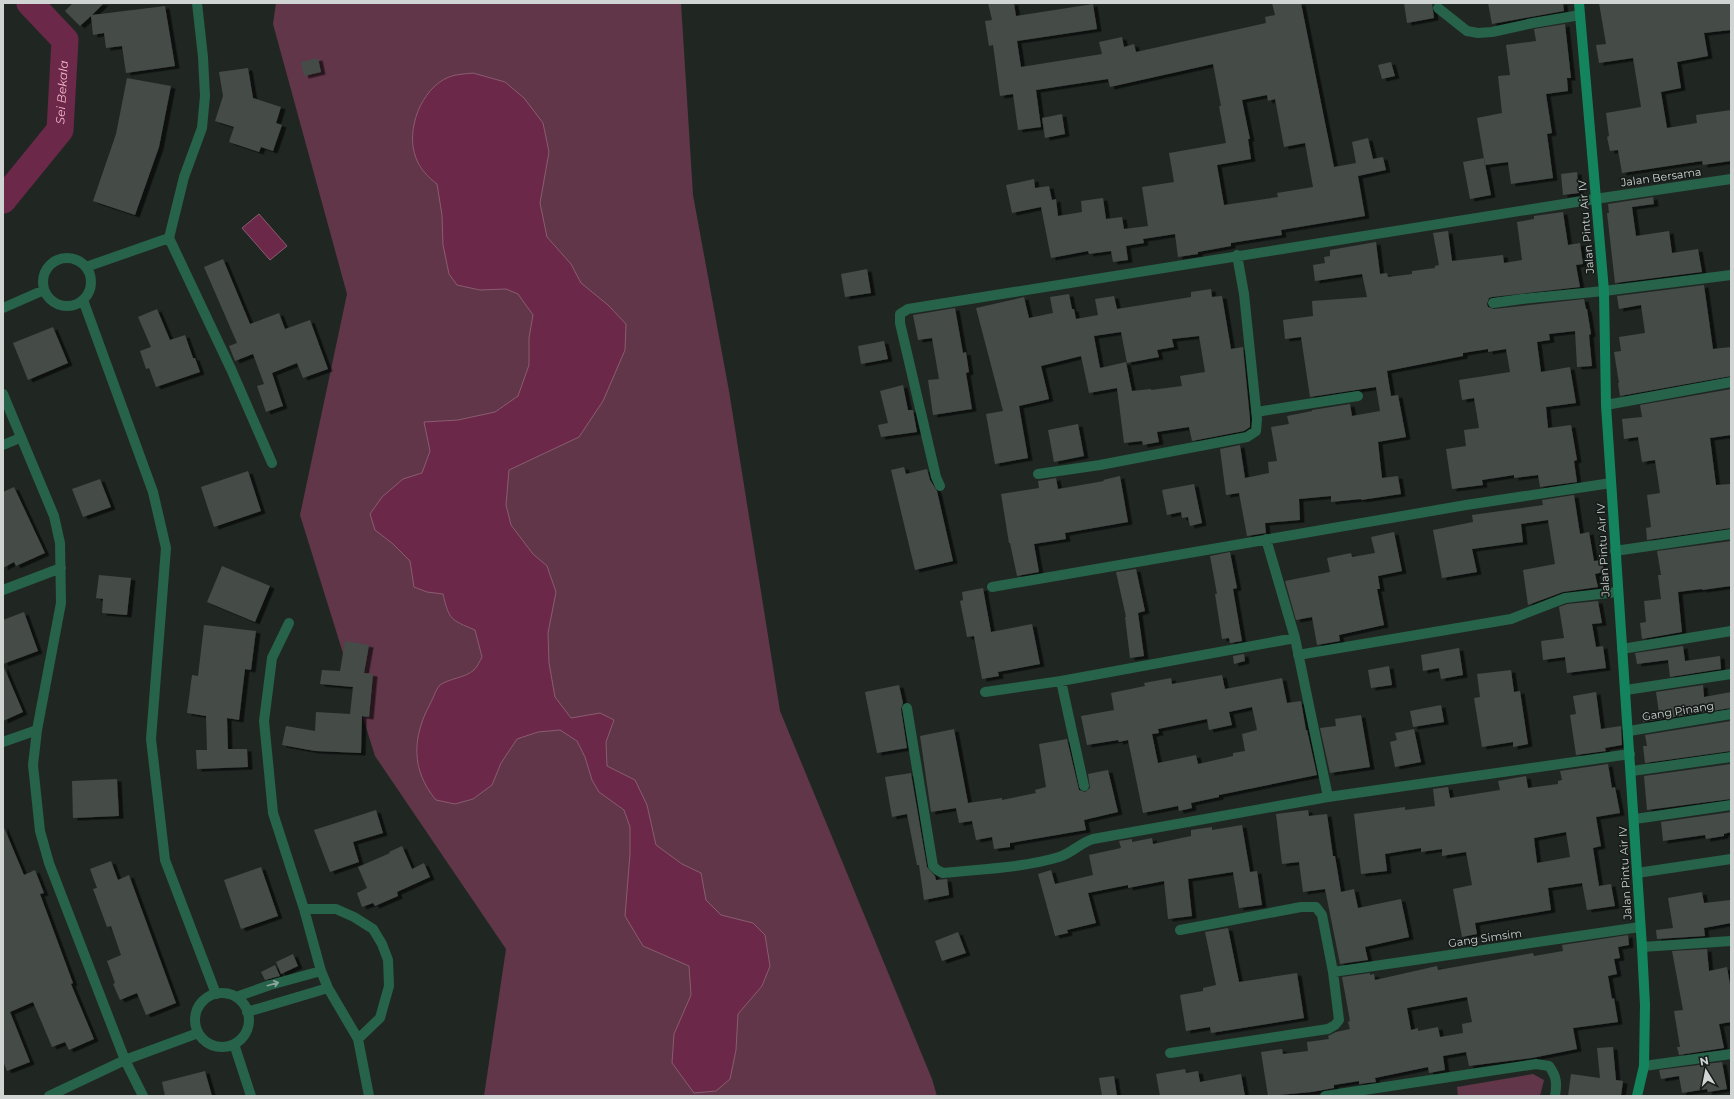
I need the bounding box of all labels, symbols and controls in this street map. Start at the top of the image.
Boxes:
water label: Sei Bekala [52,60,71,125]
street label: Jalan Bersama [1619,164,1702,190]
street label: Jalan Pintu Air IV [1575,179,1597,275]
street label: Jalan Pintu Air IV [1594,502,1612,598]
street label: Gang Pinang [1641,698,1715,724]
street label: Jalan Pintu Air IV [1616,825,1634,921]
street label: Gang Simsim [1447,926,1523,950]
one-way arrow [266,980,279,987]
north arrow [1686,1051,1726,1091]
text: N [1699,1053,1710,1069]

